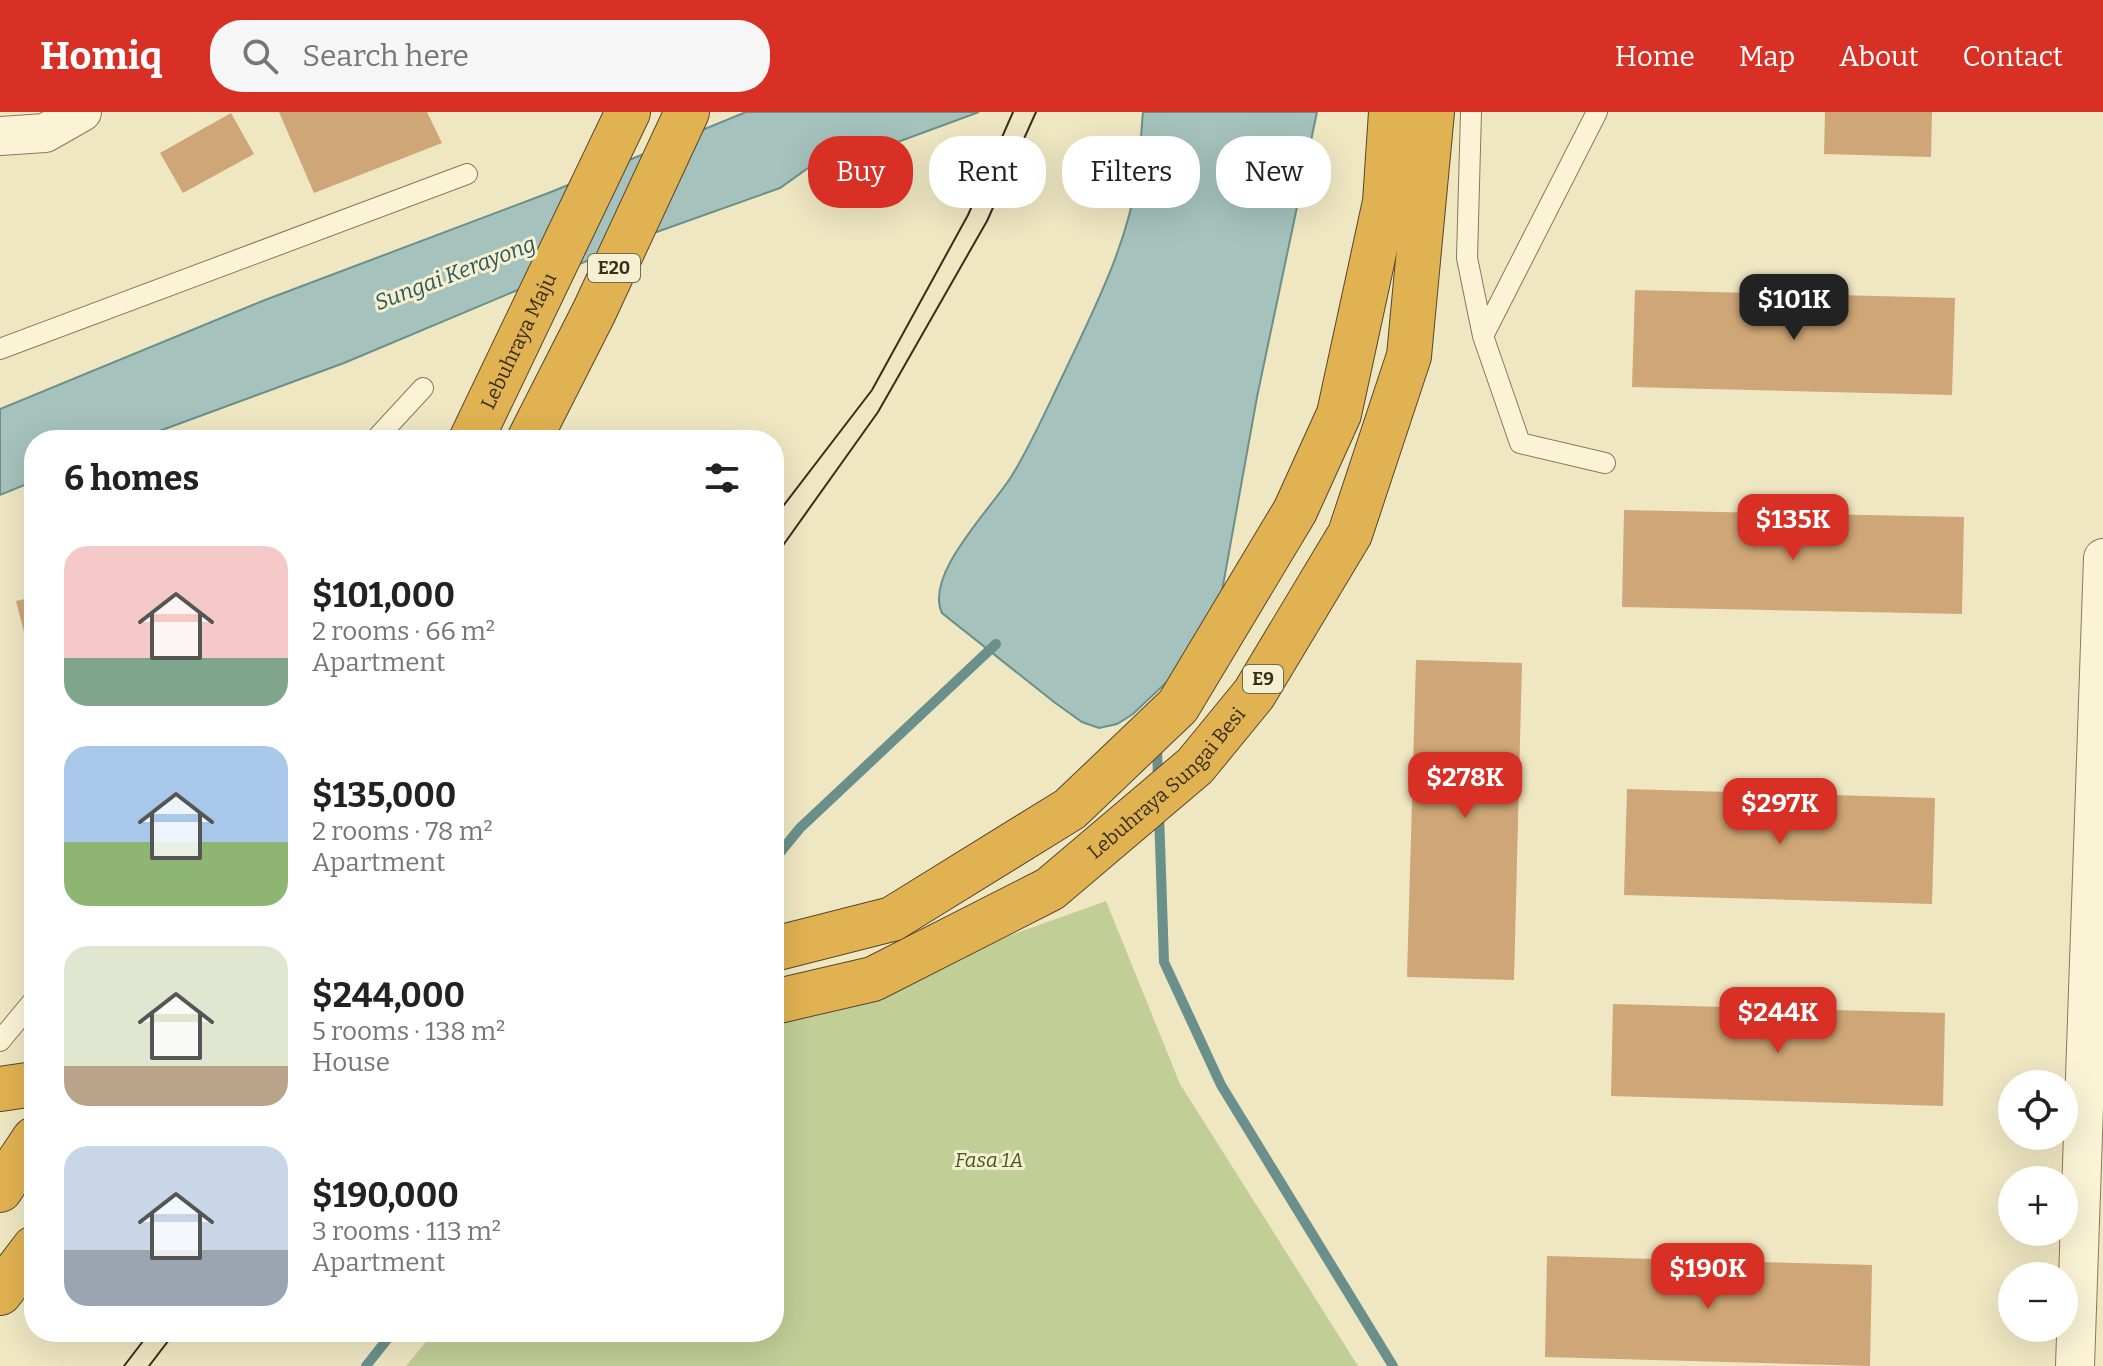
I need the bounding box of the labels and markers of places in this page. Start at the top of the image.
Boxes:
pin: $101K [1738,274,1850,342]
pin: $135K [1737,494,1849,562]
pin: $278K [1409,752,1521,820]
pin: $297K [1724,778,1836,846]
pin: $244K [1722,987,1834,1055]
pin: $190K [1652,1243,1764,1311]

